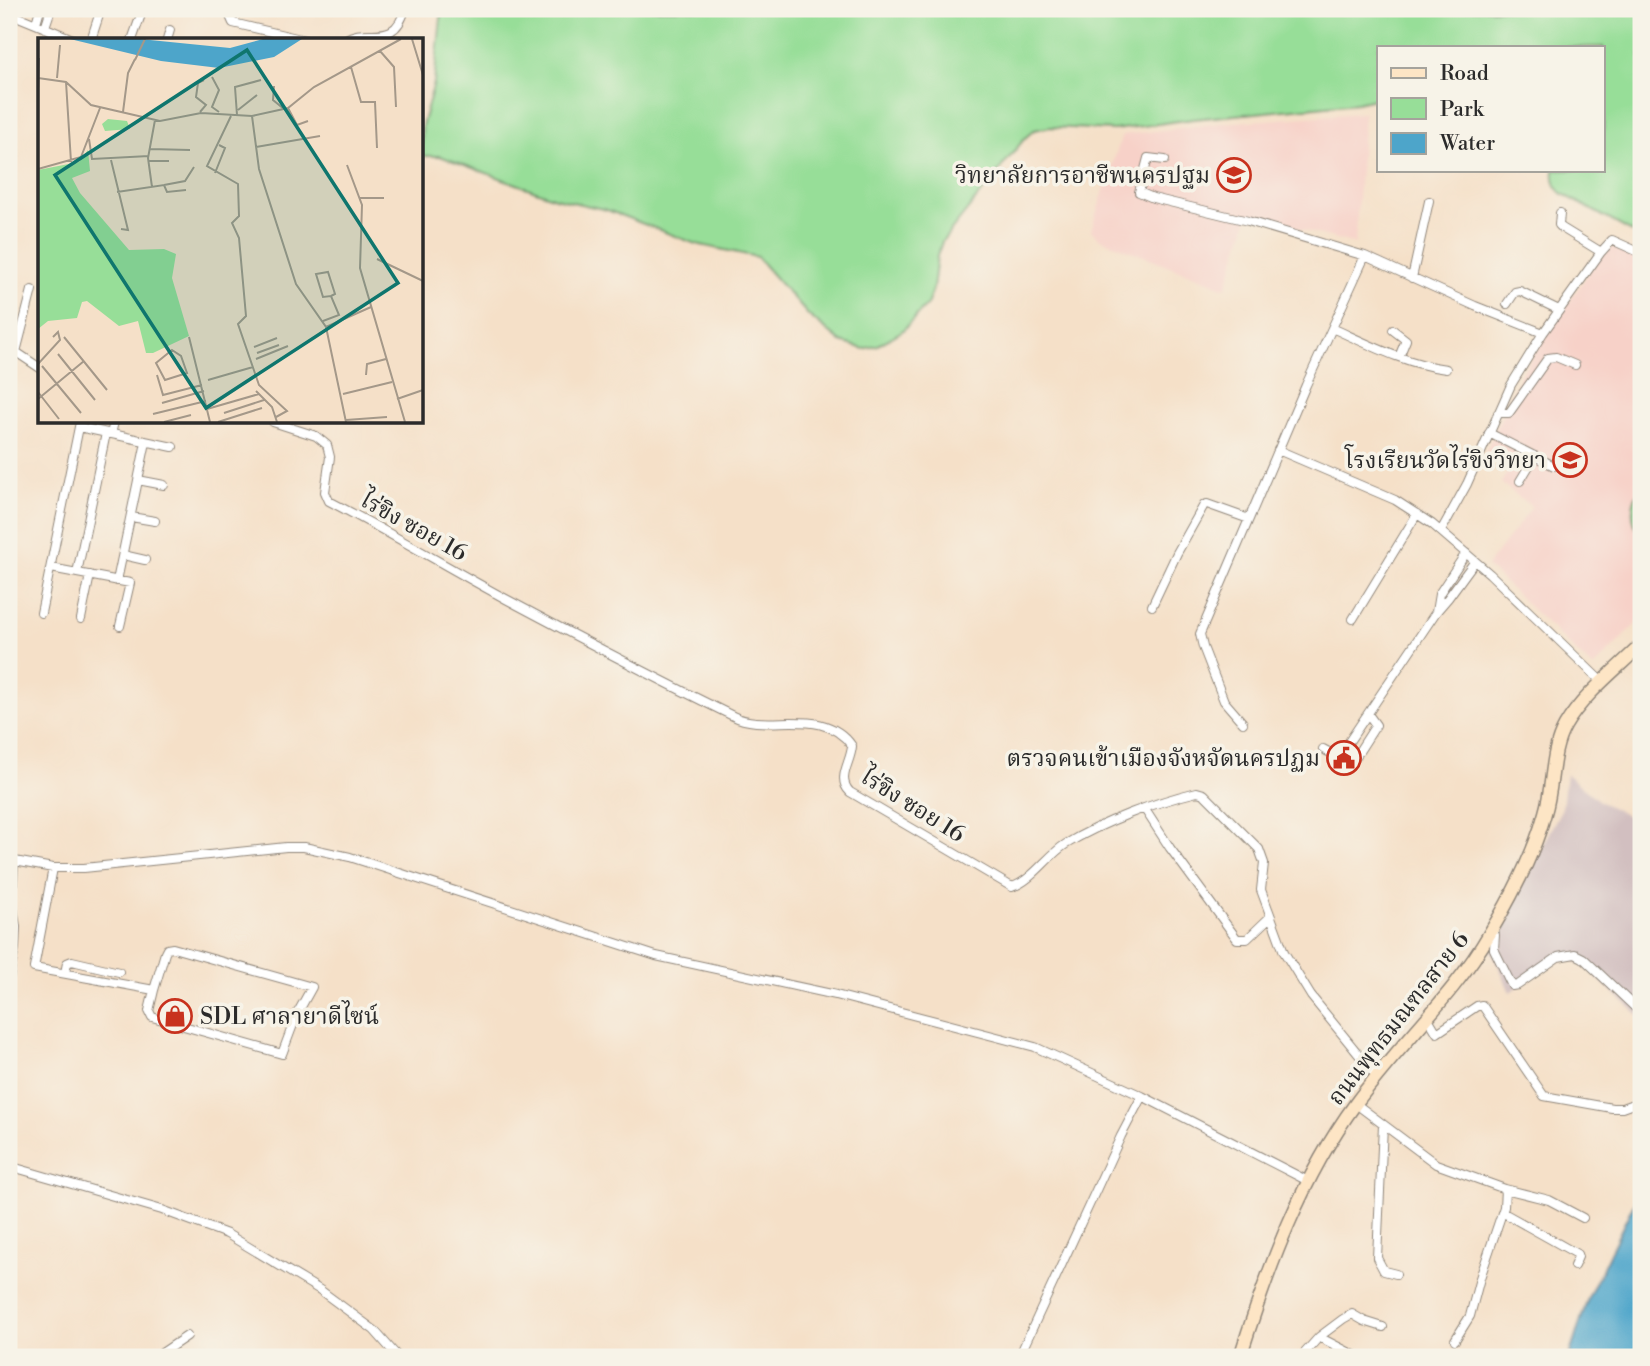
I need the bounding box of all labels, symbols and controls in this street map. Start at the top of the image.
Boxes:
inset map [38,38,424,424]
legend [1377,46,1604,172]
text: Road [1440,61,1489,87]
text: Park [1440,97,1485,123]
text: Water [1439,131,1495,157]
school or university icon: วิทยาลัยการอาชีพนครปฐม [1215,156,1253,194]
place label: วิทยาลัยการอาชีพนครปฐม [955,162,1210,190]
school or university icon: โรงเรียนวัดไร่ขิงวิทยา [1551,441,1589,479]
place label: โรงเรียนวัดไร่ขิงวิทยา [1344,444,1546,475]
street label: ไร่ขิง ซอย 16 [355,483,473,568]
public building icon: ตรวจคนเข้าเมืองจังหจัดนครปฏม [1325,739,1363,777]
place label: ตรวจคนเข้าเมืองจังหจัดนครปฏม [1007,745,1320,773]
street label: ไร่ขิง ซอย 16 [854,760,971,849]
street label: ถนนพุทธมณฑลสาย 6 [1322,926,1475,1111]
shop icon: SDL ศาลายาดีไซน์ [156,997,194,1035]
place label: SDL ศาลายาดีไซน์ [200,1000,379,1031]

